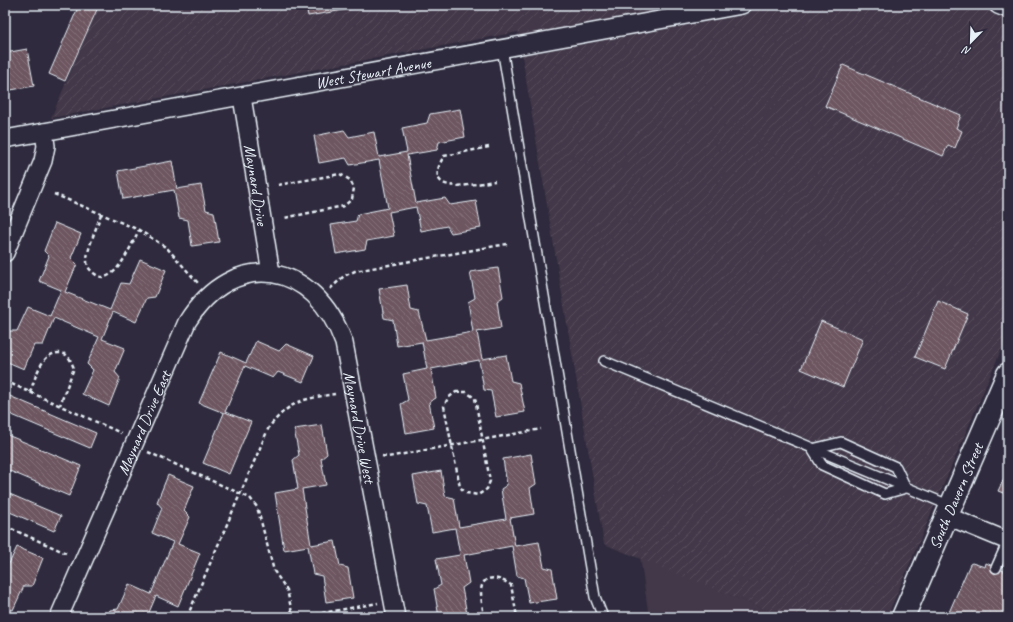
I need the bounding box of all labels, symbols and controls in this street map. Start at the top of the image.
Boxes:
north arrow [951,22,991,62]
text: N [959,43,973,59]
street label: West Stewart Avenue [314,53,434,93]
street label: Maynard Drive [239,143,272,229]
street label: Maynard Drive East [113,366,176,478]
street label: Maynard Drive West [339,370,380,487]
street label: South Davern Street [925,439,989,552]

